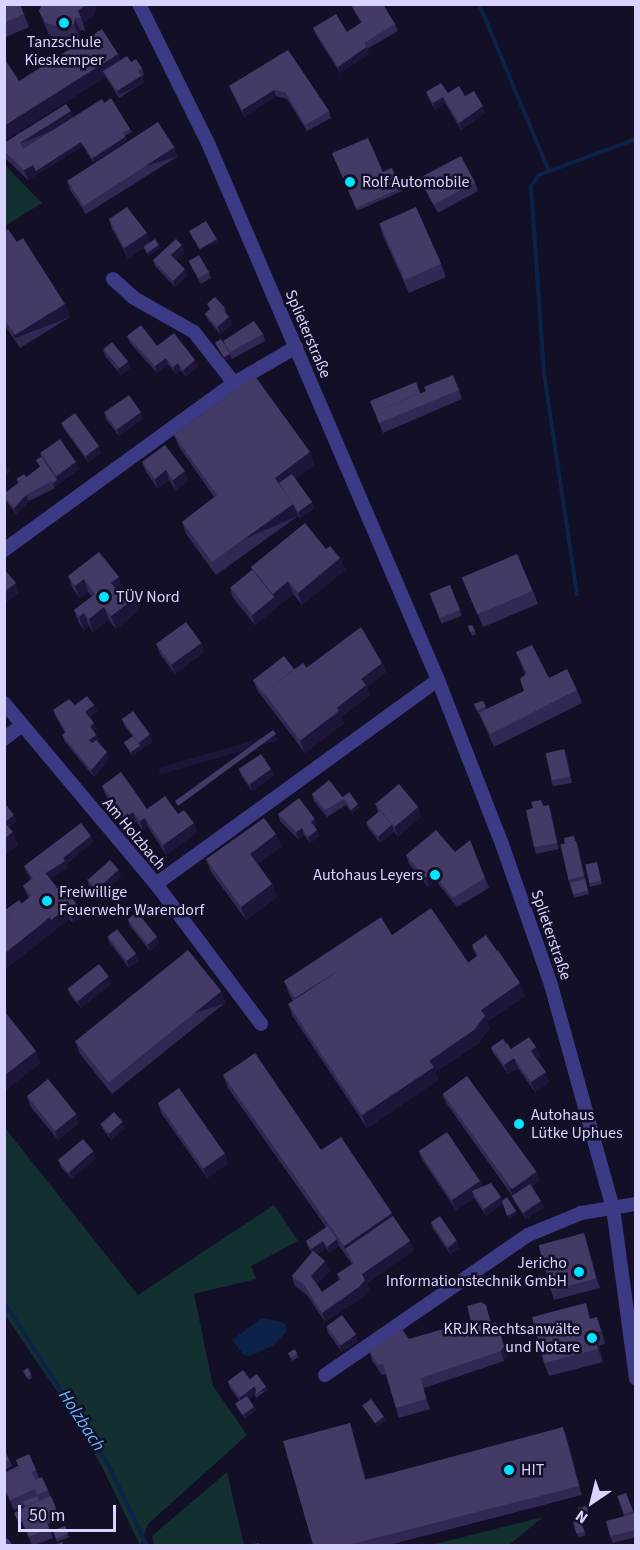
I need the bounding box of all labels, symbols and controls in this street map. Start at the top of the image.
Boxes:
marker: Tanzschule Kieskemper [57,16,71,30]
place label: Tanzschule Kieskemper [24,32,104,70]
place label: Rolf Automobile [362,172,469,192]
marker: Rolf Automobile [343,175,357,189]
street label: Splieterstraße [281,287,335,381]
place label: TÜV Nord [116,587,180,607]
marker: TÜV Nord [97,590,111,604]
street label: Am Holzbach [98,794,170,874]
place label: Autohaus Leyers [313,865,423,885]
marker: Autohaus Leyers [428,868,442,882]
place label: Freiwillige Feuerwehr Warendorf [59,882,204,920]
street label: Splieterstraße [527,887,575,983]
marker: Freiwillige Feuerwehr Warendorf [40,894,54,908]
place label: Autohaus Lütke Uphues [531,1105,623,1143]
marker: Autohaus Lütke Uphues [512,1117,526,1131]
place label: Jericho Informationstechnik GmbH [386,1253,567,1291]
marker: Jericho Informationstechnik GmbH [572,1265,586,1279]
place label: KRJK Rechtsanwälte und Notare [444,1319,580,1357]
marker: KRJK Rechtsanwälte und Notare [585,1331,599,1345]
water label: Holzbach [53,1386,109,1456]
place label: HIT [521,1460,544,1480]
marker: HIT [502,1463,516,1477]
north arrow [562,1472,622,1532]
scale bar [21,1493,118,1531]
text: 50 m [29,1503,65,1528]
text: N [571,1505,592,1529]

